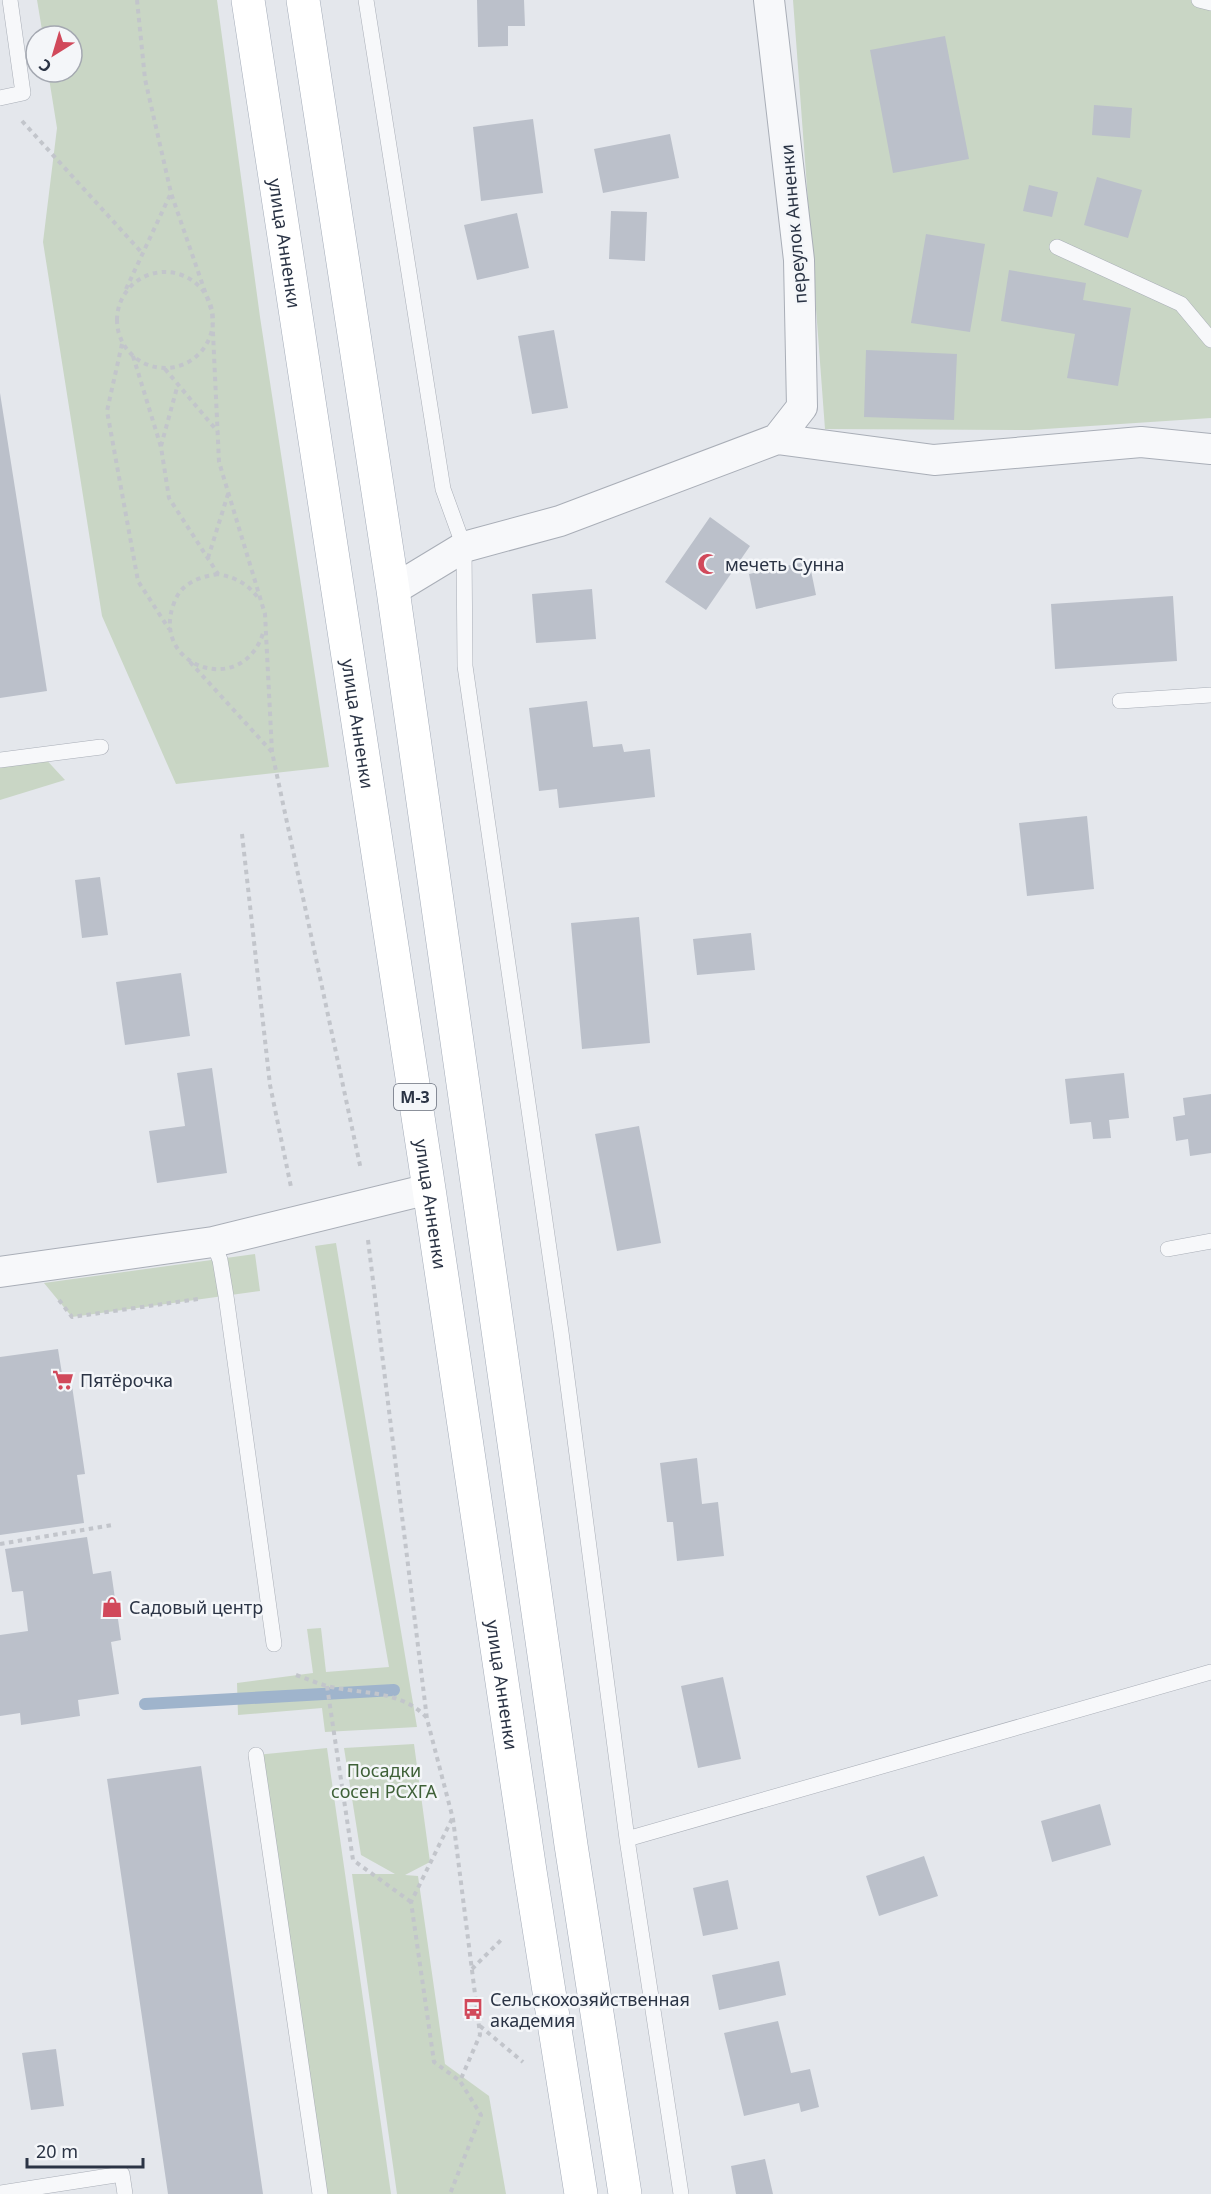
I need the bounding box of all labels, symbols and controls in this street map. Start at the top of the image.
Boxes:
north arrow [24,24,84,84]
text: С [34,54,56,78]
street label: переулок Анненки [774,143,812,305]
street label: улица Анненки [263,177,307,310]
mosque icon: мечеть Сунна [696,552,720,576]
place label: мечеть Сунна [725,552,845,576]
street label: улица Анненки [336,657,380,790]
road number: М-3 [394,1084,436,1110]
street label: улица Анненки [410,1138,453,1271]
supermarket icon: Пятёрочка [51,1368,75,1392]
place label: Пятёрочка [80,1368,173,1392]
shop icon: Садовый центр [100,1595,124,1619]
place label: Садовый центр [129,1595,263,1619]
street label: улица Анненки [481,1618,524,1751]
park label: Посадки сосен РСХГА [331,1758,438,1803]
place label: Сельскохозяйственная академия [490,1987,690,2032]
bus stop icon: Сельскохозяйственная академия [461,1997,485,2021]
scale bar [27,2131,142,2169]
text: 20 m [36,2139,78,2163]

